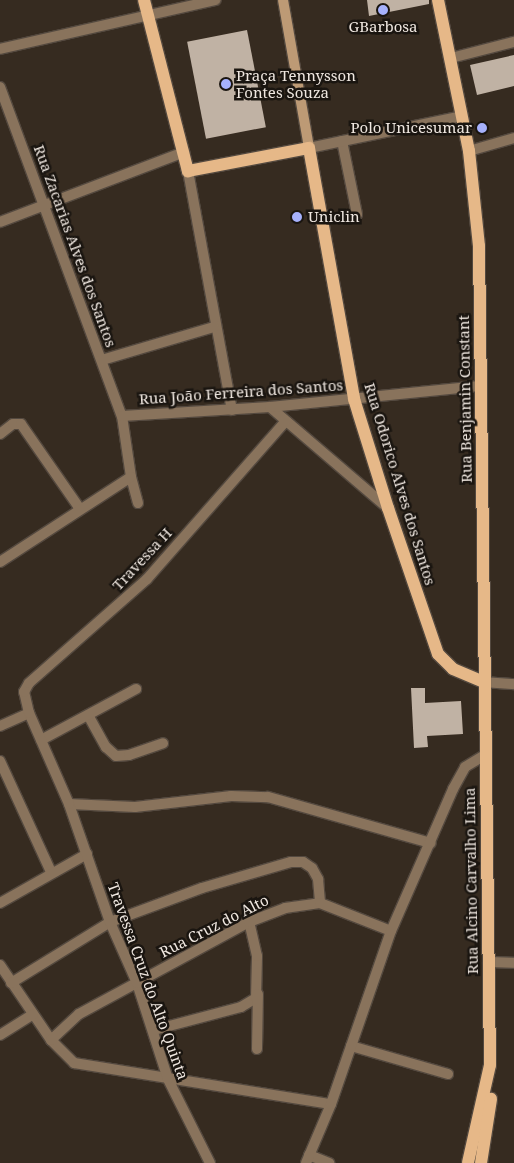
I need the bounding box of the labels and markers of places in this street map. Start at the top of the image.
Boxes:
marker: GBarbosa [377,4,389,16]
place label: GBarbosa [348,18,418,36]
place label: Praça Tennysson Fontes Souza [236,66,356,101]
marker: Praça Tennysson Fontes Souza [220,78,232,90]
place label: Polo Unicesumar [350,119,472,137]
marker: Polo Unicesumar [476,122,488,134]
place label: Uniclin [308,208,360,226]
marker: Uniclin [290,210,304,224]

